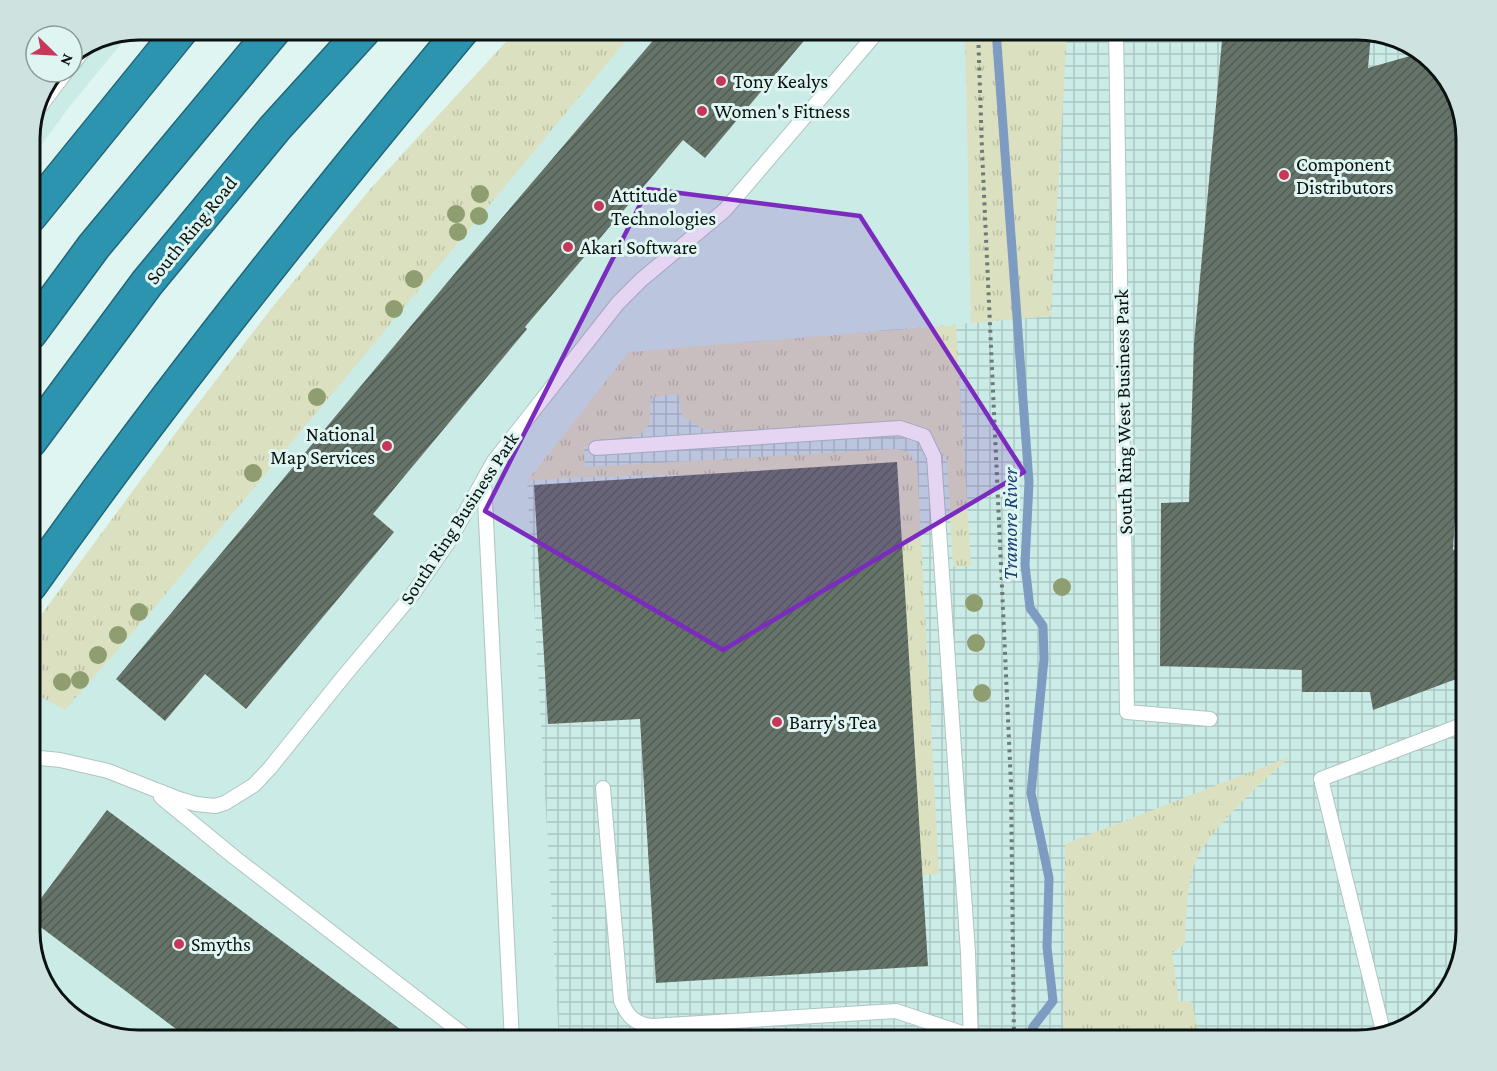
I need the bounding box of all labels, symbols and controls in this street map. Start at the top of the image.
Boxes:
north arrow [24,24,84,84]
text: N [57,51,77,68]
place label: Tony Kealys [733,70,828,93]
marker: Tony Kealys [714,74,728,88]
place label: Women's Fitness [714,100,850,122]
marker: Women's Fitness [695,104,709,118]
place label: Component Distributors [1296,153,1394,198]
marker: Component Distributors [1277,168,1291,182]
street label: South Ring Road [141,171,242,289]
place label: Attitude Technologies [611,184,716,230]
marker: Attitude Technologies [592,199,606,213]
place label: Akari Software [580,236,697,258]
marker: Akari Software [561,240,575,254]
street label: South Ring West Business Park [1110,289,1137,535]
place label: National Map Services [270,423,375,469]
street label: South Ring Business Park [395,428,524,609]
marker: National Map Services [380,439,394,453]
water label: Tramore River [998,467,1022,580]
place label: Barry's Tea [789,711,877,734]
marker: Barry's Tea [770,715,784,729]
place label: Smyths [191,933,251,956]
marker: Smyths [172,937,186,951]

